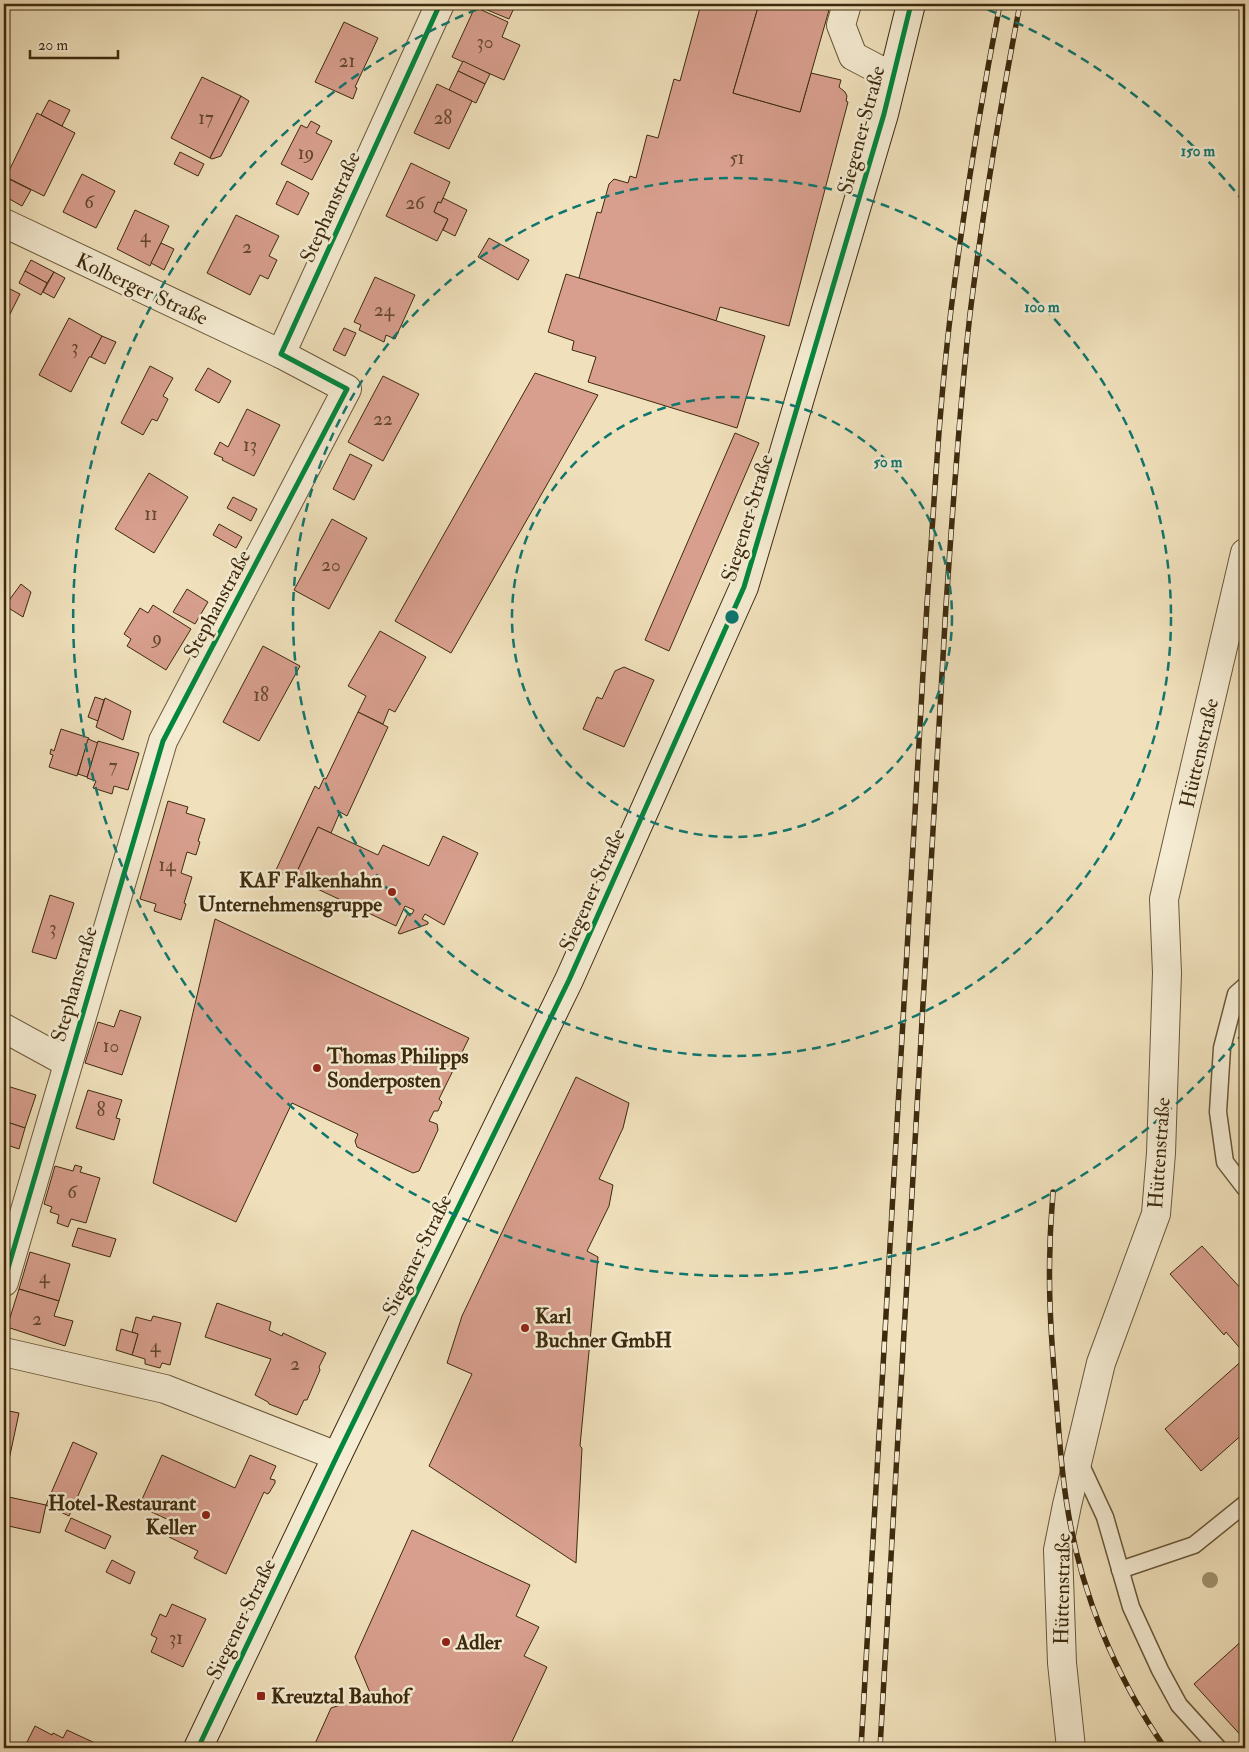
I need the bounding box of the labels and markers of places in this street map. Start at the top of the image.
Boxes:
centre of rings [723,608,741,626]
place label: KAF Falkenhahn Unternehmensgruppe [198,867,382,918]
marker: KAF Falkenhahn Unternehmensgruppe [386,886,398,898]
place label: Thomas Philipps Sonderposten [326,1043,468,1094]
marker: Thomas Philipps Sonderposten [311,1062,323,1074]
place label: Karl Buchner GmbH [535,1303,672,1354]
marker: Karl Buchner GmbH [519,1322,531,1334]
place label: Hotel-Restaurant Keller [48,1490,197,1541]
marker: Hotel-Restaurant Keller [200,1509,212,1521]
place label: Adler [455,1629,503,1656]
marker: Adler [440,1636,452,1648]
place label: Kreuztal Bauhof [271,1683,413,1710]
marker: Kreuztal Bauhof [255,1690,267,1702]

